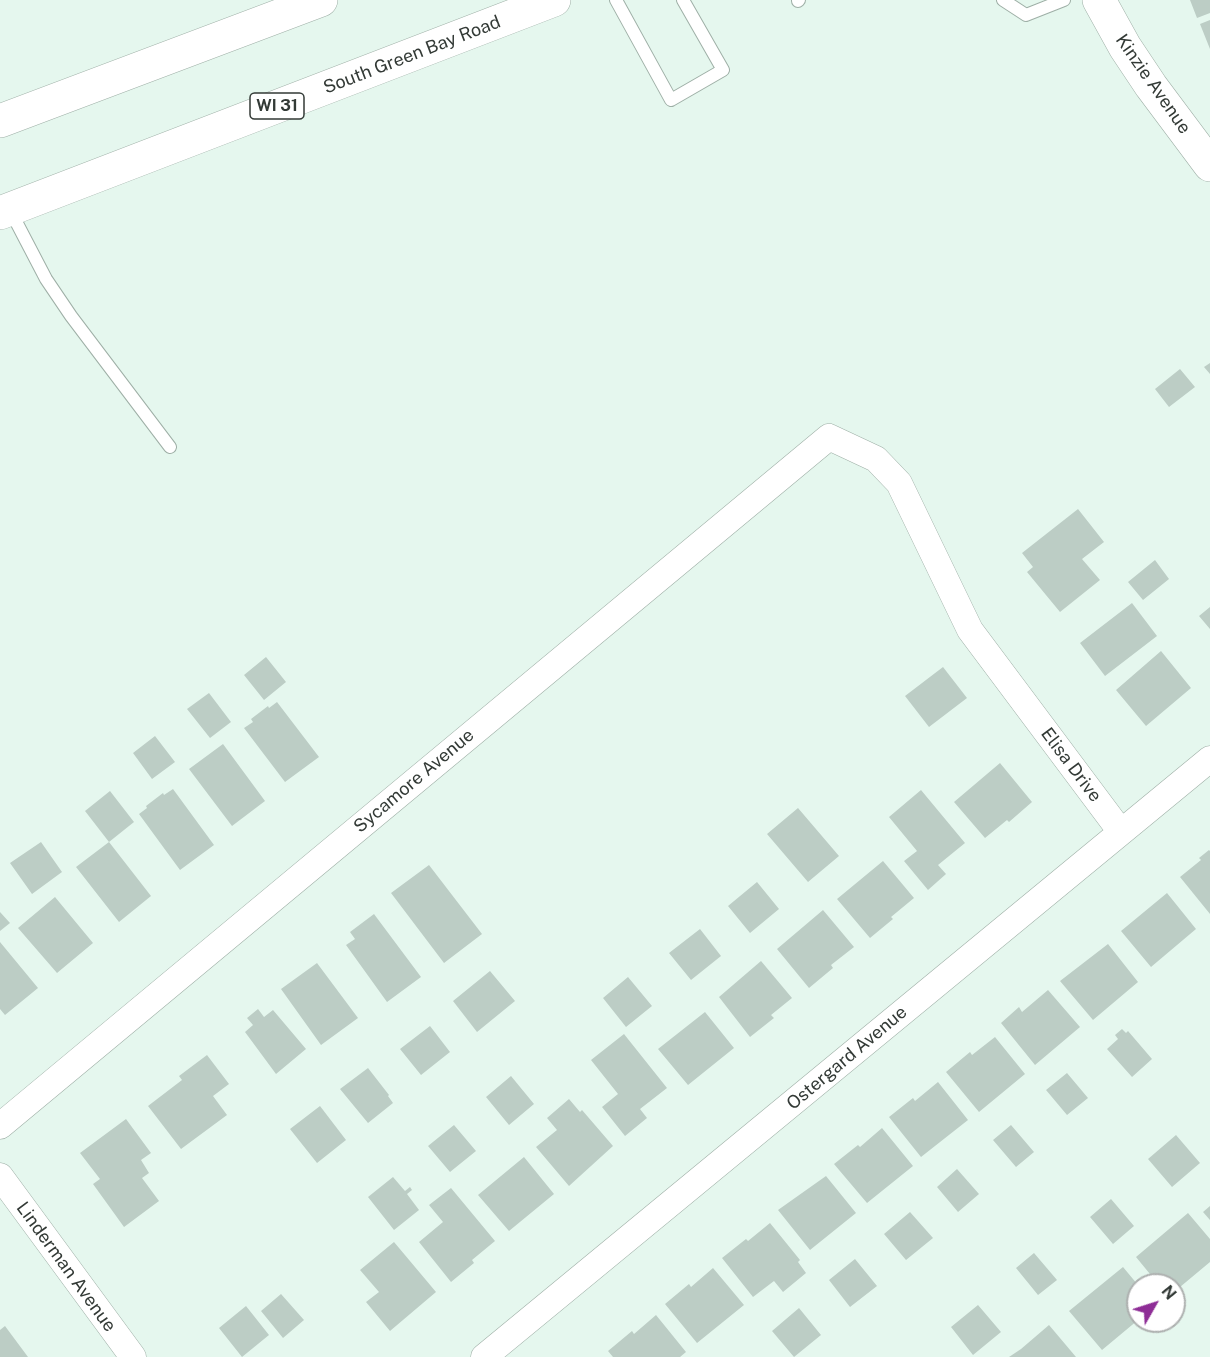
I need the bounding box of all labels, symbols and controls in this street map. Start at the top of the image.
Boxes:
street label: South Green Bay Road [320,11,504,99]
street label: Kinzie Avenue [1111,30,1195,138]
road number: WI 31 [250,93,304,119]
street label: Sycamore Avenue [349,724,479,838]
street label: Elisa Drive [1036,724,1106,806]
street label: Ostergard Avenue [782,1001,912,1115]
street label: Linderman Avenue [12,1198,120,1336]
north arrow [1126,1273,1186,1333]
text: N [1157,1282,1180,1303]

